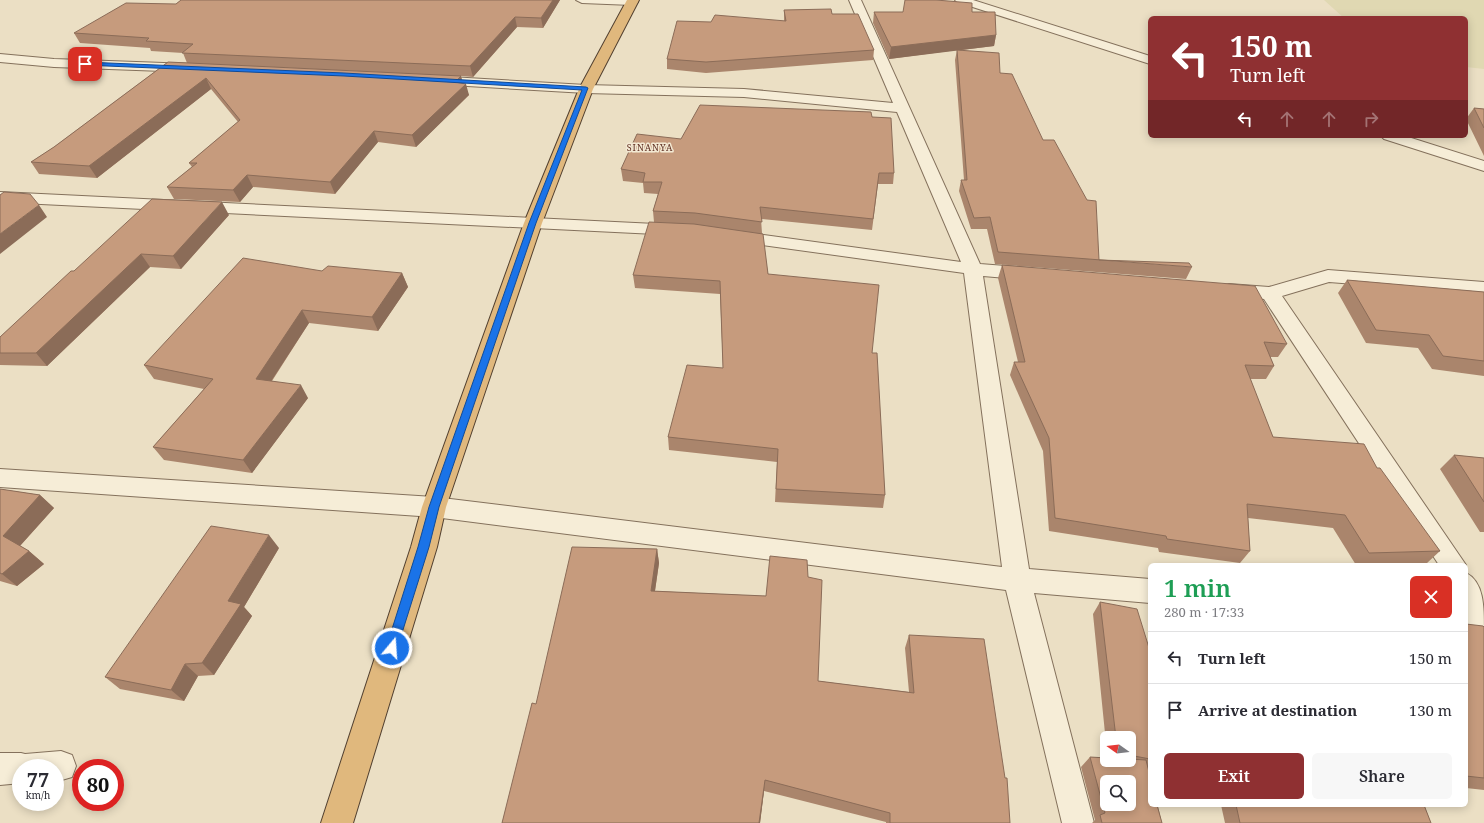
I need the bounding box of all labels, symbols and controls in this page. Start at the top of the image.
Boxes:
text: 150 m [1230,27,1312,65]
icon: left [1164,32,1216,84]
pin [68,47,102,81]
icon: arrive [74,53,96,75]
text: Turn left [1230,63,1305,87]
icon: left [1234,108,1256,130]
icon: ahead [1276,108,1298,130]
icon: ahead [1318,108,1340,130]
icon: right [1360,108,1382,130]
district label: SINANYA [627,141,673,154]
text: 1 min [1164,571,1231,604]
button: close [1410,576,1452,618]
text: 280 m · 17:33 [1164,603,1244,621]
position arrow [371,627,413,669]
icon: left [1164,647,1186,669]
text: Turn left [1198,648,1266,668]
text: 150 m [1409,648,1452,668]
icon: arrive [1164,699,1186,721]
text: Arrive at destination [1198,700,1357,720]
text: 130 m [1409,700,1452,720]
north arrow [1100,731,1136,767]
map controls [1100,731,1136,811]
button: Exit [1164,753,1304,799]
button: Share [1312,753,1452,799]
speed limit sign: 80 [72,759,124,811]
text: 77 [27,766,49,793]
button: search [1100,775,1136,811]
text: km/h [26,788,50,802]

